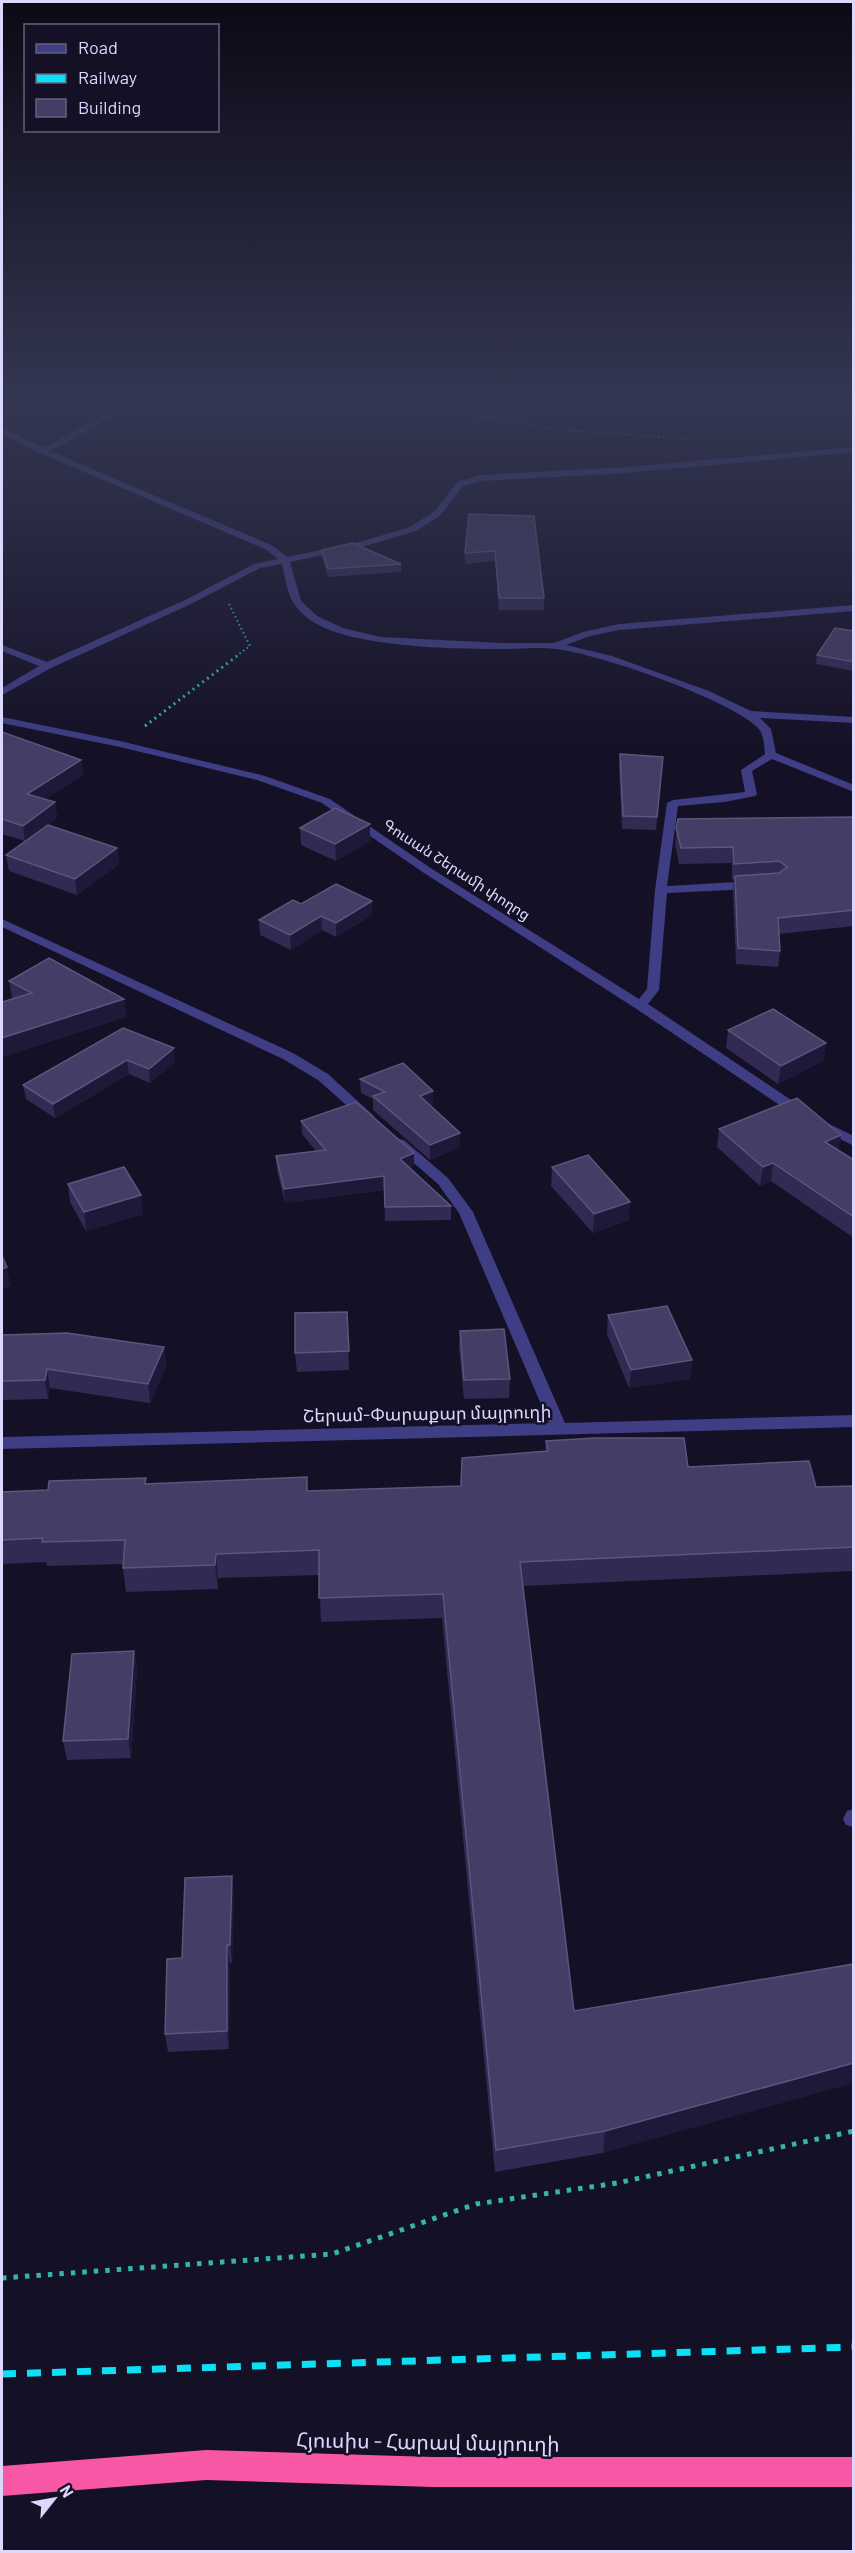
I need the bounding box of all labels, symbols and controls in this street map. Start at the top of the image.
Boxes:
legend [24,24,219,132]
text: Road [78,36,118,58]
text: Railway [78,66,137,88]
text: Building [78,96,141,118]
street label: Գուսան Շերամի փողոց [379,815,534,924]
street label: Շերամ-Փարաքար մայրուղի [302,1400,552,1426]
street label: Հյուսիս - Հարավ մայրուղի [296,2426,560,2457]
north arrow [24,2469,84,2529]
text: N [56,2482,78,2500]

